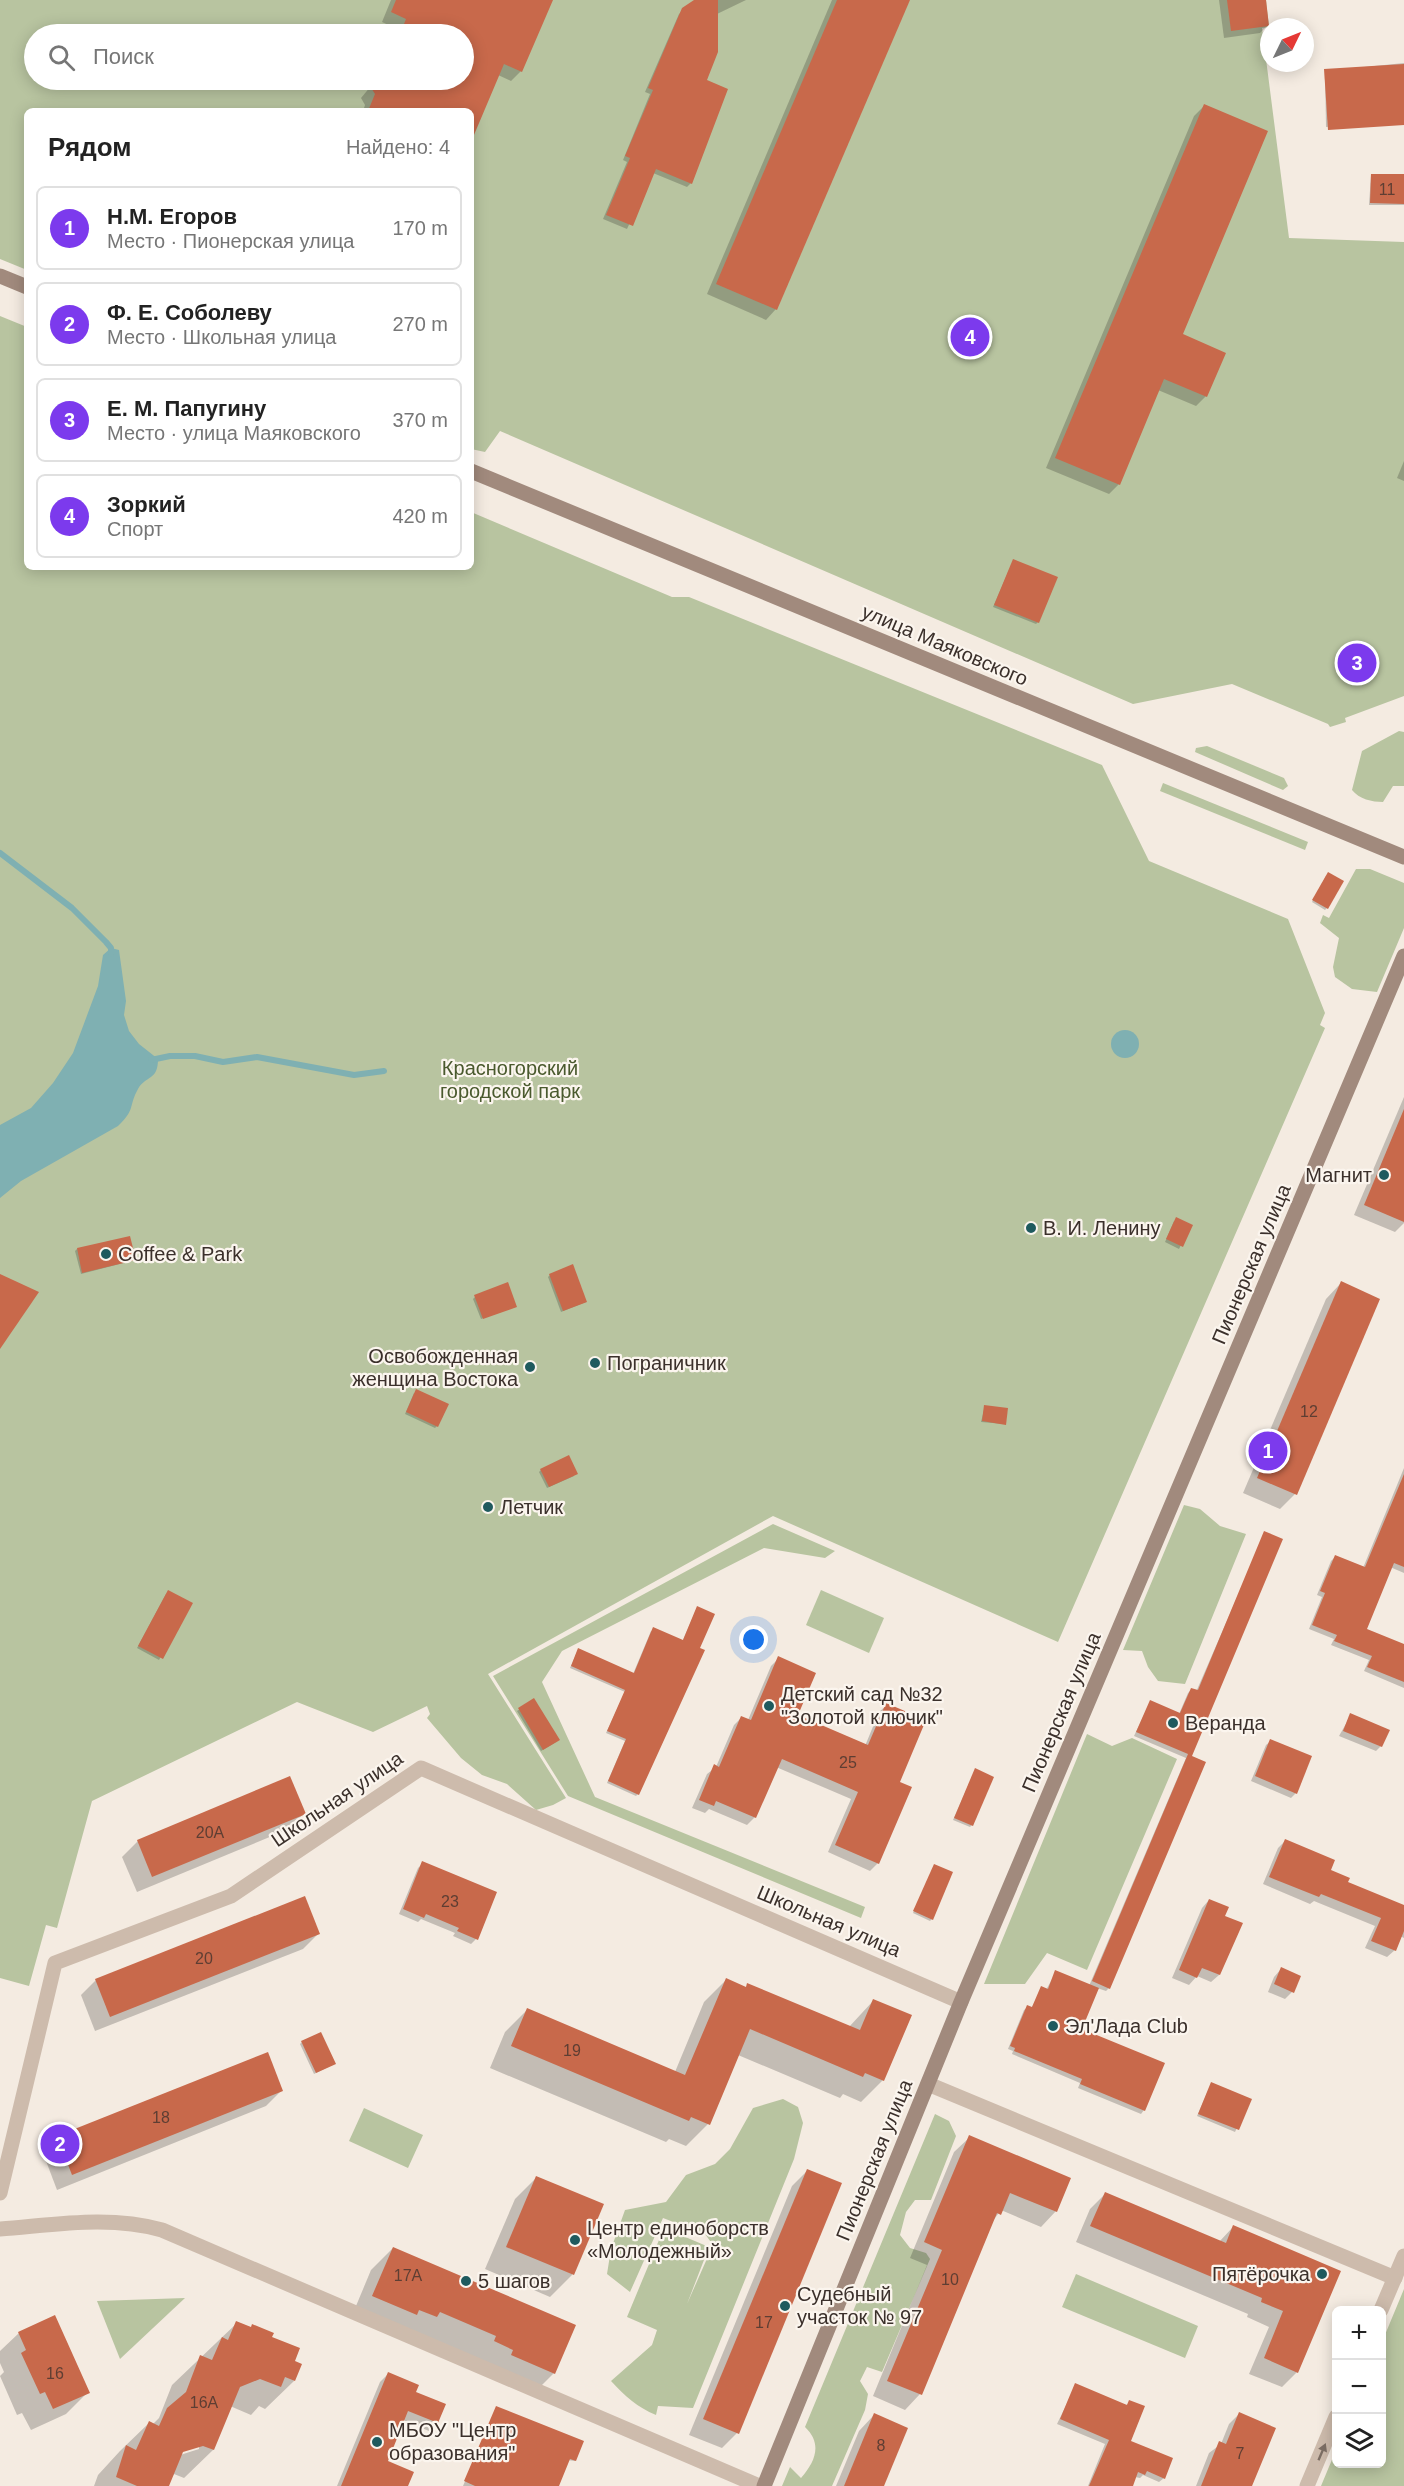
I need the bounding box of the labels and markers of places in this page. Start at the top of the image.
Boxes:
pin: 4 [950,314,990,360]
pin: 3 [1338,640,1376,686]
place label: Магнит [1305,1164,1372,1186]
marker: Магнит [1377,1168,1391,1182]
place label: В. И. Ленину [1043,1217,1160,1239]
marker: В. И. Ленину [1024,1221,1038,1235]
place label: Coffee & Park [118,1243,243,1265]
marker: Coffee & Park [99,1247,113,1261]
place label: Освобожденная женщина Востока [352,1345,519,1390]
place label: Пограничник [607,1352,726,1374]
marker: Пограничник [588,1356,602,1370]
marker: Освобожденная женщина Востока [523,1360,537,1374]
pin: 1 [1248,1428,1288,1474]
place label: Летчик [500,1496,563,1518]
marker: Летчик [481,1500,495,1514]
place label: Детский сад №32 "Золотой ключик" [781,1683,943,1728]
marker: Детский сад №32 "Золотой ключик" [762,1699,776,1713]
place label: Веранда [1185,1712,1266,1734]
marker: Веранда [1166,1716,1180,1730]
place label: Эл'Лада Club [1065,2015,1188,2037]
marker: Эл'Лада Club [1046,2019,1060,2033]
pin: 2 [40,2122,80,2166]
place label: Центр единоборств «Молодежный» [587,2217,769,2262]
marker: Центр единоборств «Молодежный» [568,2233,582,2247]
place label: Пятёрочка [1212,2263,1311,2285]
marker: Пятёрочка [1315,2267,1329,2281]
place label: 5 шагов [478,2270,550,2292]
marker: 5 шагов [459,2274,473,2288]
place label: Судебный участок № 97 [797,2283,922,2328]
marker: Судебный участок № 97 [778,2299,792,2313]
place label: МБОУ "Центр образования" [389,2419,516,2464]
marker: МБОУ "Центр образования" [370,2435,384,2449]

